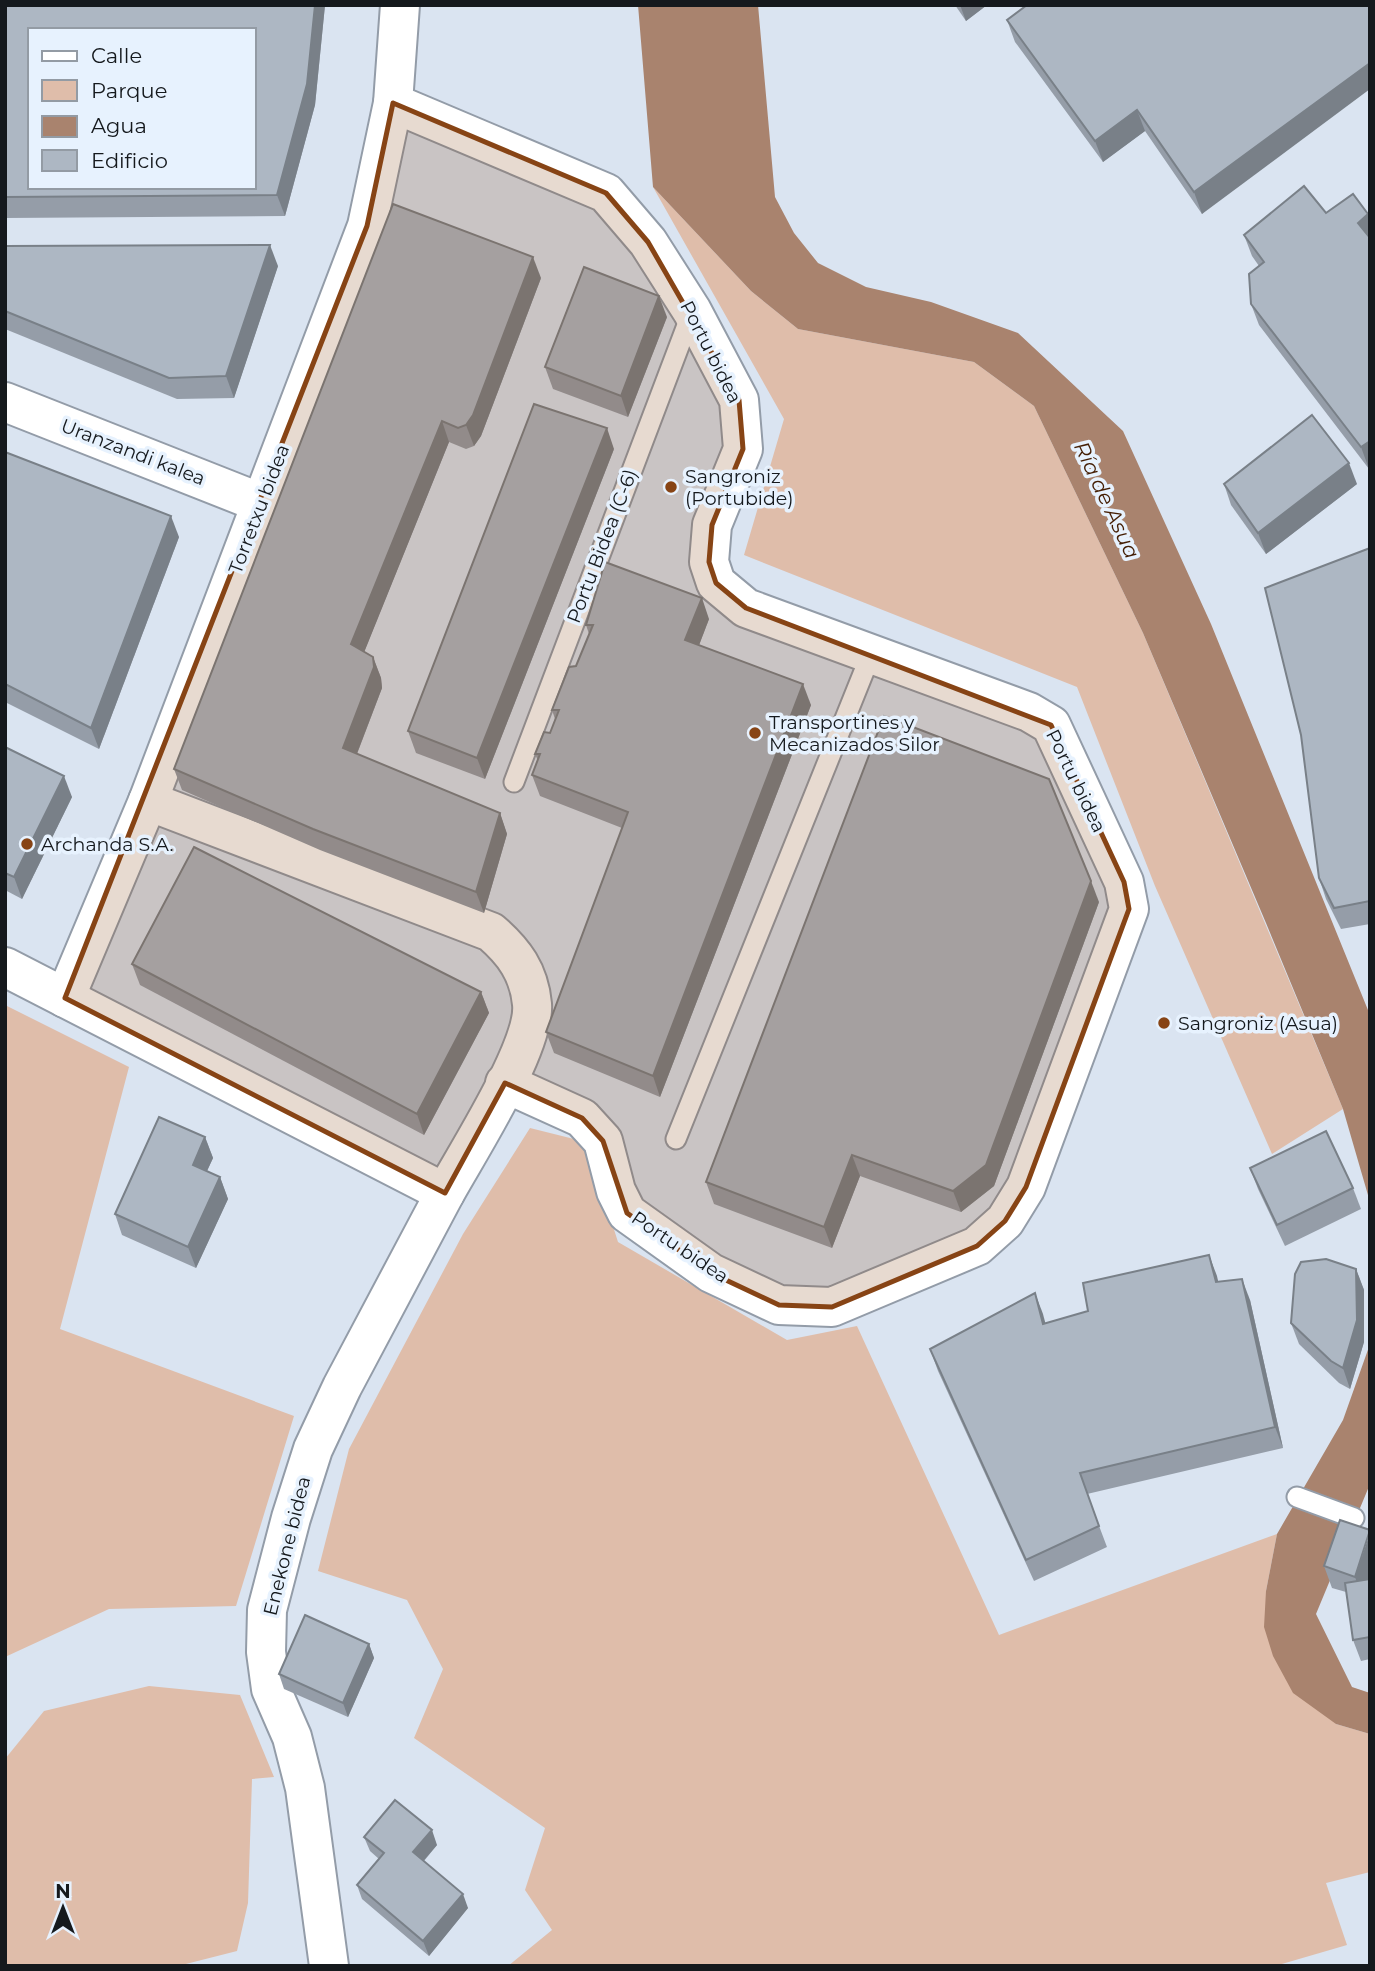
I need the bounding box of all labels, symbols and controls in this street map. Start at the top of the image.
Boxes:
legend [28,28,256,189]
text: Calle [91,43,142,68]
text: Parque [91,78,167,103]
text: Agua [91,113,147,138]
text: Edificio [91,148,168,173]
street label: Portu bidea [675,297,747,407]
street label: Uranzandi kalea [58,414,208,490]
water label: Ría de Asua [1069,437,1145,563]
street label: Torretxu bidea [224,441,294,577]
place label: Sangroniz (Portubide) [685,465,794,510]
street label: Portu Bidea (C-6) [562,466,642,626]
marker: Sangroniz (Portubide) [663,479,679,495]
place label: Transportines y Mecanizados Silor [769,711,940,756]
marker: Transportines y Mecanizados Silor [747,725,763,741]
street label: Portu bidea [1041,726,1111,836]
place label: Archanda S.A. [41,833,174,856]
marker: Archanda S.A. [19,836,35,852]
place label: Sangroniz (Asua) [1178,1012,1338,1035]
marker: Sangroniz (Asua) [1156,1015,1172,1031]
street label: Portu bidea [627,1206,733,1288]
street label: Enekone bidea [259,1474,315,1618]
north arrow [28,1873,98,1943]
text: N [55,1880,71,1903]

